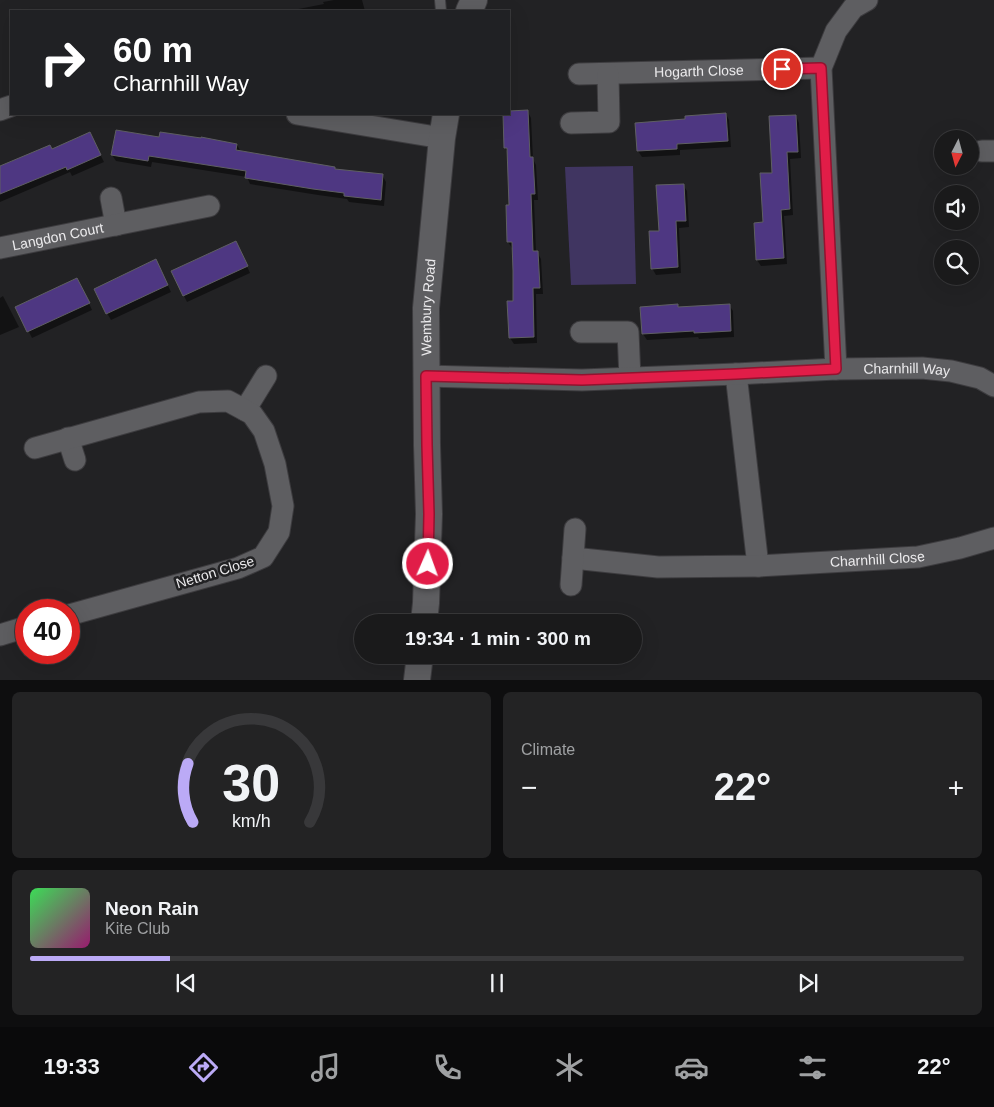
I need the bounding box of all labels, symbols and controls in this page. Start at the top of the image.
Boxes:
icon: right [30,30,95,95]
text: 60 m [113,30,193,69]
pin [761,48,803,90]
icon: arrive [768,55,796,83]
street label: Hogarth Close [654,62,744,80]
text: Charnhill Way [113,71,249,96]
north arrow [934,130,979,175]
map controls [934,130,979,285]
button: sound [934,185,979,230]
street label: Langdon Court [11,219,105,253]
button: search [934,240,979,285]
street label: Wembury Road [418,258,439,356]
street label: Charnhill Way [863,360,951,379]
position arrow [401,537,453,589]
street label: Charnhill Close [829,548,927,570]
street label: Netton Close [174,552,256,591]
speed limit sign: 40 [15,599,80,664]
text: 19:34 · 1 min · 300 m [405,628,591,649]
text: Climate [521,741,575,758]
text: 30 [223,754,280,812]
text: 22° [714,766,771,808]
text: − [521,772,537,803]
text: + [948,772,964,803]
text: km/h [232,811,271,831]
text: Neon Rain [105,898,199,919]
text: Kite Club [105,920,170,937]
icon: previous [172,969,200,997]
icon: pause [483,969,511,997]
icon: next [794,969,822,997]
icon: directions [186,1050,221,1085]
icon: music [308,1050,343,1085]
icon: phone [430,1050,465,1085]
icon: climate [552,1050,587,1085]
icon: car [674,1050,709,1085]
icon: filters [795,1050,830,1085]
text: 19:33 [43,1054,100,1079]
text: 22° [917,1054,951,1079]

